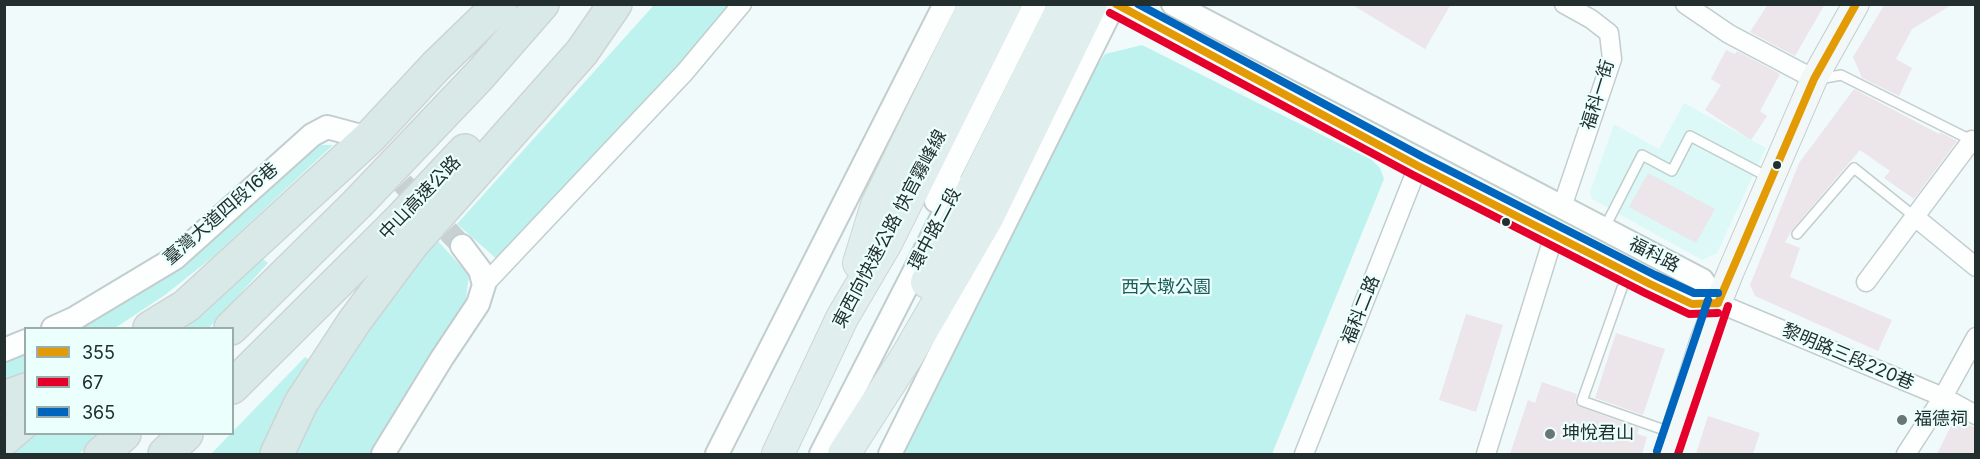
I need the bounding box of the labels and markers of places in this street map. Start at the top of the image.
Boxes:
unlabelled marker [1771,159,1783,171]
unlabelled marker [1500,216,1512,228]
place label: 福德祠 [1914,409,1968,431]
marker: 福德祠 [1895,413,1909,427]
place label: 坤悅君山 [1562,423,1634,445]
marker: 坤悅君山 [1543,427,1557,441]

